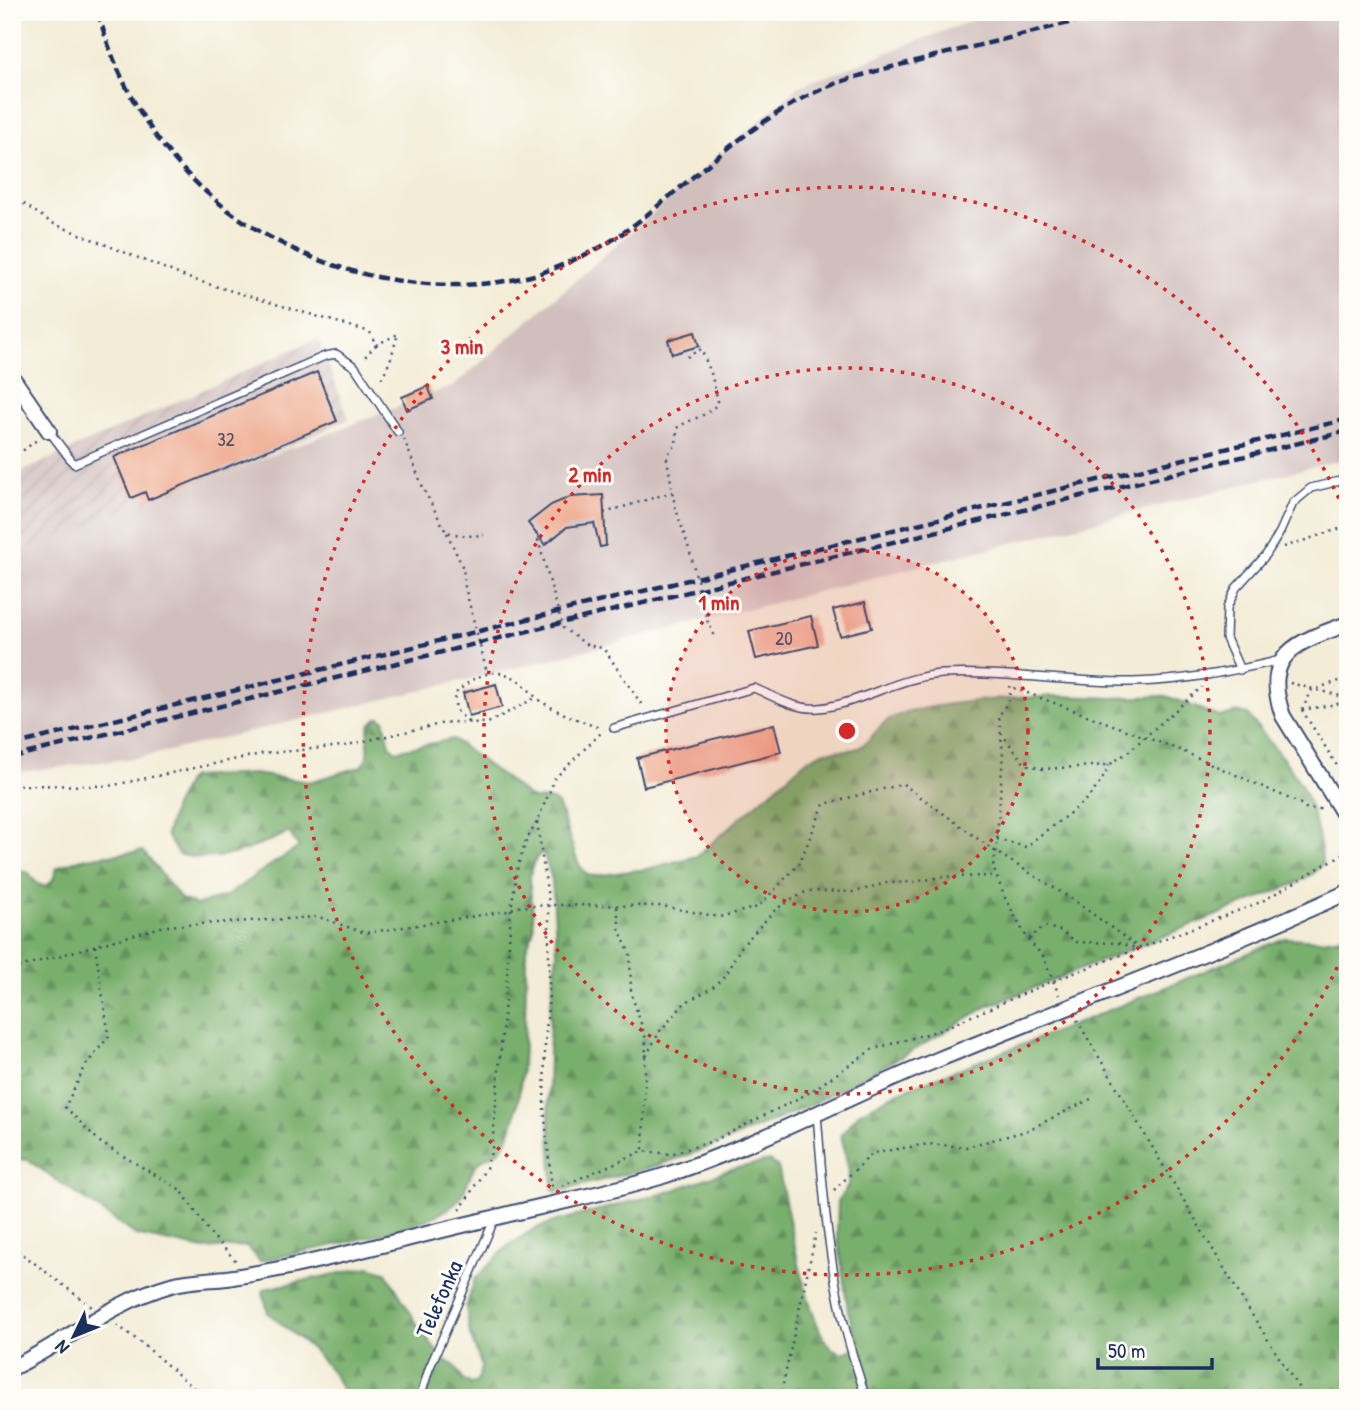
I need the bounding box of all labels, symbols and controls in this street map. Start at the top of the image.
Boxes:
text: 3 min [441,332,483,361]
house number: 32 [217,426,235,452]
text: 2 min [568,460,612,489]
text: 1 min [699,588,739,617]
house number: 20 [775,625,793,651]
centre of rings [835,719,859,743]
street label: Telefonka [408,1255,469,1342]
north arrow [38,1302,108,1372]
scale bar [1098,1326,1211,1370]
text: N [49,1335,75,1360]
text: 50 m [1108,1336,1145,1365]

